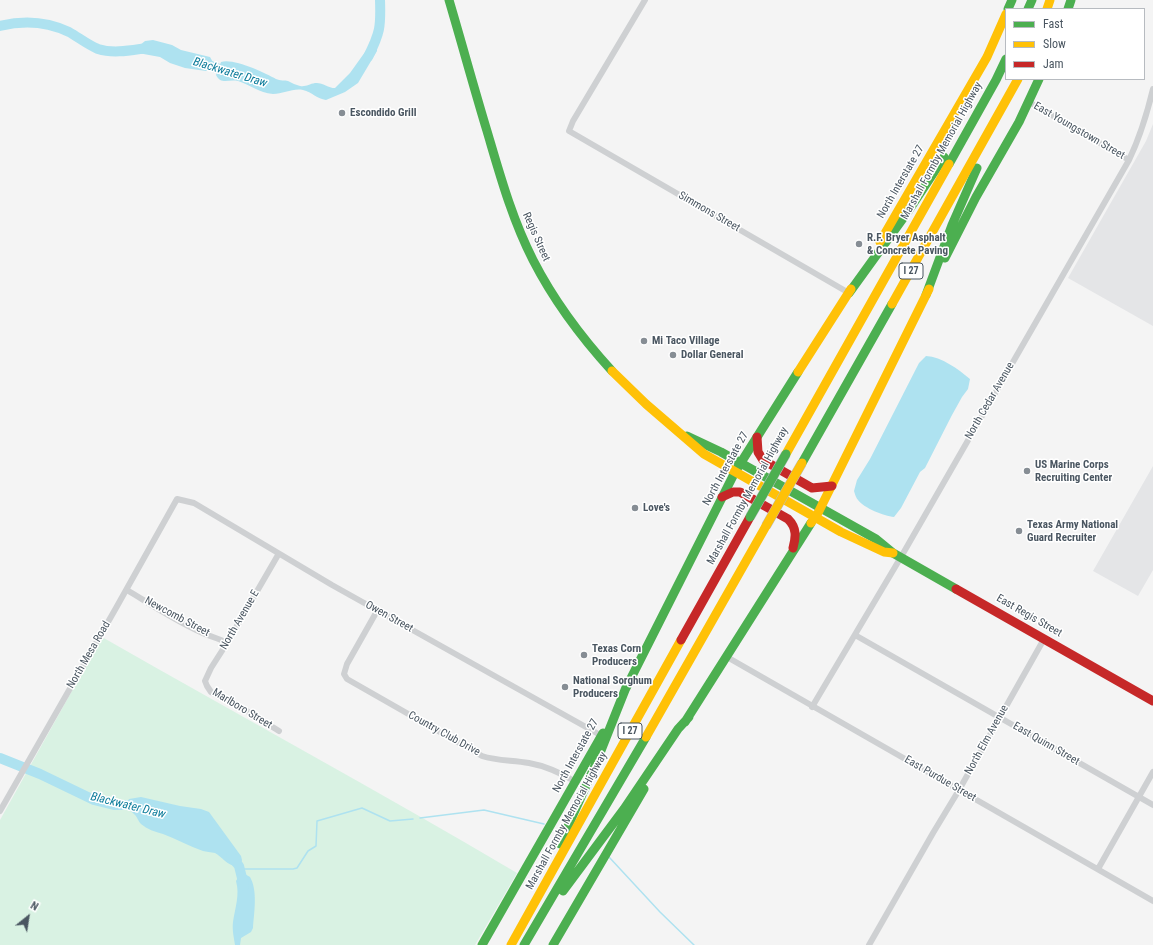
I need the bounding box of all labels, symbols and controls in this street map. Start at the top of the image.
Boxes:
legend [1005,8,1145,80]
text: Fast [1043,17,1063,31]
text: Slow [1043,37,1066,51]
water label: Blackwater Draw [191,55,269,91]
text: Jam [1043,57,1064,71]
street label: Marshall Formby Memorial Highway [899,80,985,222]
street label: East Youngstown Street [1031,100,1127,162]
place label: Escondido Grill [350,106,416,120]
marker: Escondido Grill [337,108,347,118]
street label: North Interstate 27 [875,143,927,221]
street label: Simmons Street [676,189,742,235]
street label: Regis Street [519,210,553,264]
place label: R.F. Bryer Asphalt & Concrete Paving [867,231,948,257]
marker: R.F. Bryer Asphalt & Concrete Paving [854,239,864,249]
road number: I 27 [899,263,923,279]
place label: Mi Taco Village [652,334,720,348]
marker: Mi Taco Village [639,336,649,346]
place label: Dollar General [681,348,743,362]
marker: Dollar General [668,350,678,360]
street label: North Cedar Avenue [963,360,1017,442]
street label: Marshall Formby Memorial Highway [705,425,791,567]
street label: North Interstate 27 [700,430,752,508]
place label: US Marine Corps Recruiting Center [1035,458,1112,484]
marker: US Marine Corps Recruiting Center [1022,466,1032,476]
place label: Love's [643,501,670,515]
marker: Love's [630,503,640,513]
place label: Texas Army National Guard Recruiter [1027,518,1118,544]
marker: Texas Army National Guard Recruiter [1014,526,1024,536]
street label: North Avenue E [218,588,262,652]
street label: East Regis Street [994,592,1064,640]
street label: Newcomb Street [142,594,212,640]
street label: Owen Street [363,598,415,636]
street label: North Mesa Road [64,619,114,691]
place label: Texas Corn Producers [592,642,641,668]
marker: Texas Corn Producers [579,650,589,660]
place label: National Sorghum Producers [573,674,652,700]
marker: National Sorghum Producers [560,682,570,692]
street label: Marlboro Street [210,686,274,732]
street label: North Elm Avenue [962,703,1012,777]
street label: Country Club Drive [406,709,482,759]
street label: North Interstate 27 [550,717,602,795]
street label: East Quinn Street [1010,720,1082,768]
road number: I 27 [618,723,642,739]
street label: Marshall Formby Memorial Highway [524,750,610,892]
street label: East Purdue Street [902,753,978,805]
water label: Blackwater Draw [89,790,167,822]
north arrow [8,897,48,937]
text: N [28,899,40,913]

